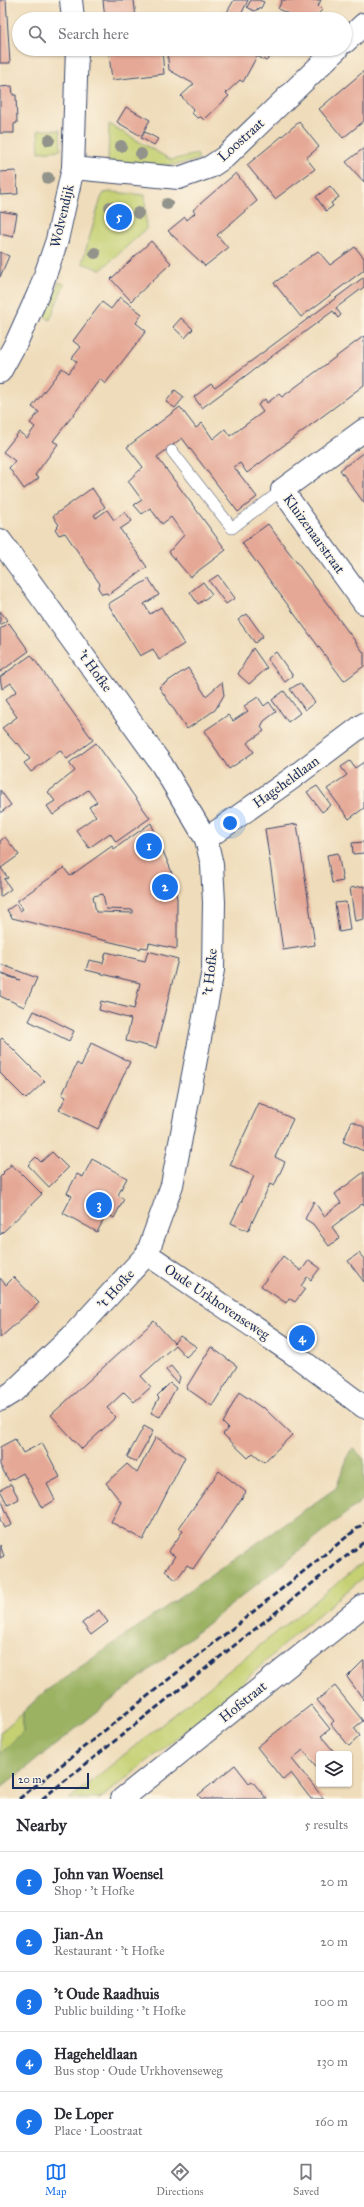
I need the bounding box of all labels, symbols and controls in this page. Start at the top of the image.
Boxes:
search box [12,12,352,56]
icon: search [26,23,48,45]
text: Search here [58,25,129,43]
street label: Loostraat [214,115,268,165]
street label: Wolvendijk [47,182,78,249]
pin: 5 [106,202,132,232]
street label: Kluizenaarstraat [279,491,349,577]
street label: 't Hofke [74,647,116,695]
street label: Hageheldlaan [250,752,323,812]
your location [220,813,240,833]
pin: 1 [136,831,162,861]
pin: 2 [152,872,178,902]
street label: 't Hofke [199,947,221,996]
pin: 3 [86,1190,112,1220]
street label: Oude Urkhovenseweg [161,1260,273,1344]
street label: 't Hofke [94,1266,138,1312]
pin: 4 [289,1323,315,1353]
street label: Hofstraat [216,1678,270,1726]
map controls [316,1751,352,1787]
button: layers [316,1751,352,1787]
scale bar [12,1771,89,1790]
text: 20 m [18,1773,41,1786]
text: Nearby [16,1815,67,1836]
text: 5 results [304,1817,348,1833]
text: John van Woensel [54,1865,163,1883]
text: 1 [26,1874,32,1890]
text: 20 m [320,1874,348,1890]
text: Shop · 't Hofke [54,1883,134,1899]
text: Jian-An [54,1925,103,1943]
text: 2 [26,1934,32,1950]
text: 20 m [320,1934,348,1950]
text: Restaurant · 't Hofke [54,1943,165,1959]
text: 't Oude Raadhuis [54,1985,159,2003]
text: 3 [26,1994,32,2010]
text: 100 m [314,1994,348,2010]
text: Public building · 't Hofke [54,2003,186,2019]
text: Hageheldlaan [54,2045,137,2063]
text: 4 [25,2054,33,2070]
text: 130 m [316,2054,348,2070]
text: Bus stop · Oude Urkhovenseweg [54,2063,223,2079]
text: De Loper [54,2105,113,2123]
text: 5 [26,2114,32,2130]
text: 160 m [315,2114,348,2130]
text: Place · Loostraat [54,2123,143,2139]
tab: Map [45,2161,67,2198]
tab: Directions [156,2161,204,2198]
tab: Saved [293,2161,319,2198]

